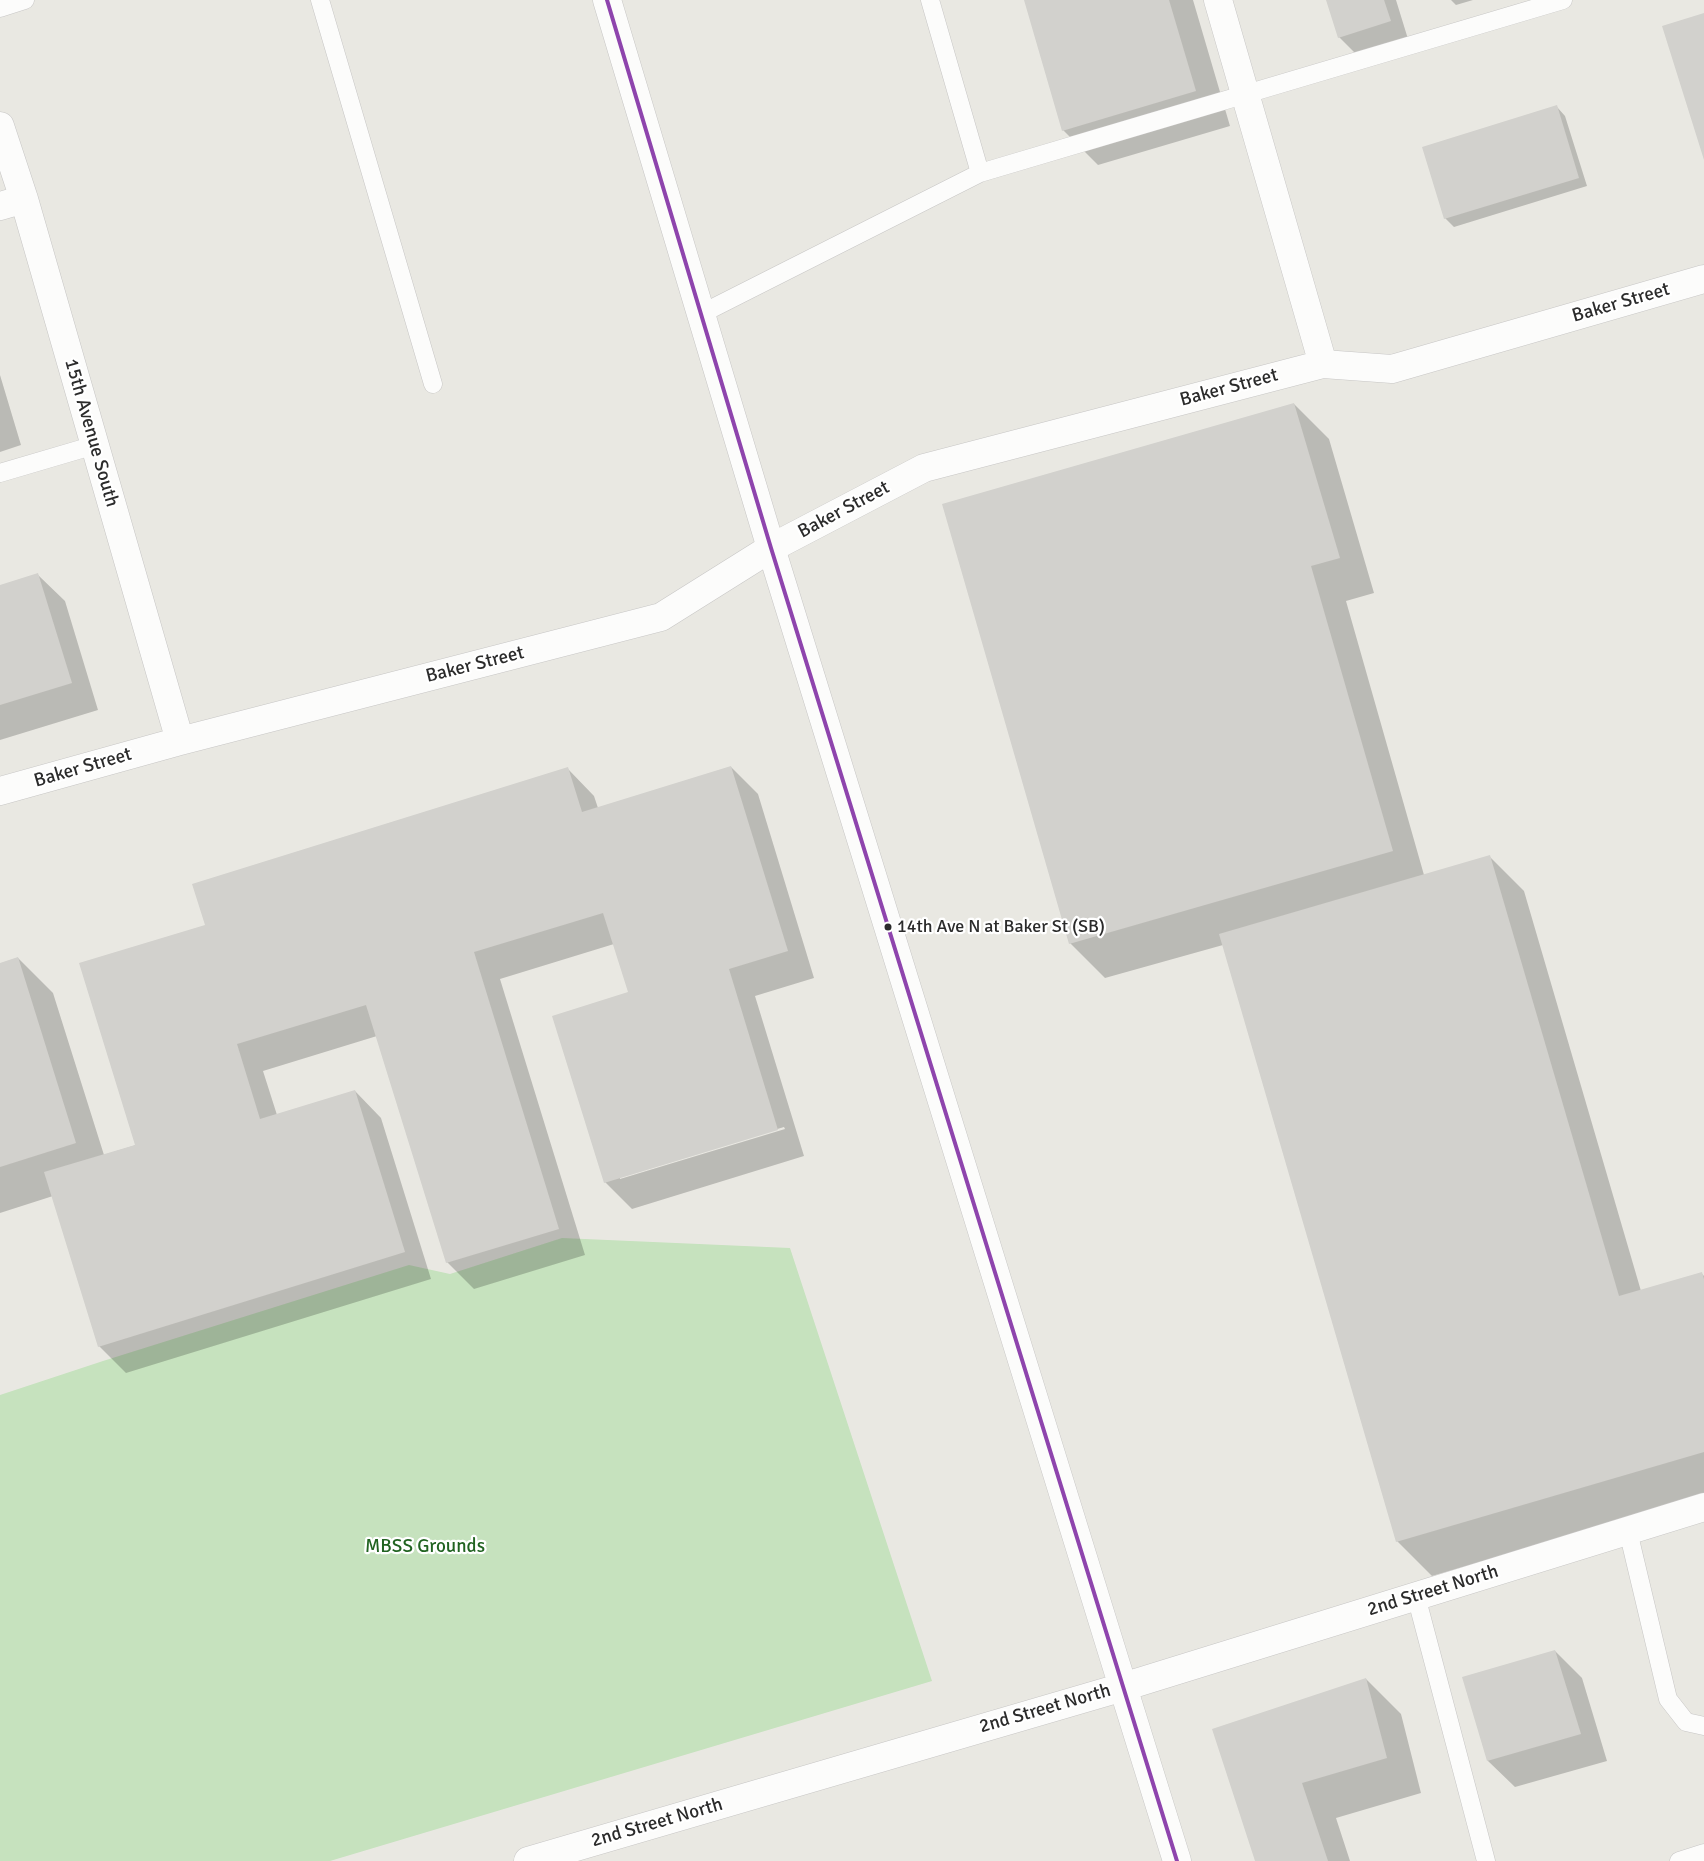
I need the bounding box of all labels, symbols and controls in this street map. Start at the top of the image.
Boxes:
street label: Baker Street [1570,278,1672,328]
street label: 15th Avenue South [59,356,123,510]
street label: Baker Street [1178,364,1280,412]
street label: Baker Street [794,476,894,544]
street label: Baker Street [424,642,526,688]
street label: Baker Street [32,743,134,793]
place label: 14th Ave N at Baker St (SB) [897,916,1105,938]
marker: 14th Ave N at Baker St (SB) [883,922,893,932]
park label: MBSS Grounds [365,1536,485,1558]
street label: 2nd Street North [1365,1560,1501,1622]
street label: 2nd Street North [977,1679,1113,1739]
street label: 2nd Street North [589,1793,725,1853]

